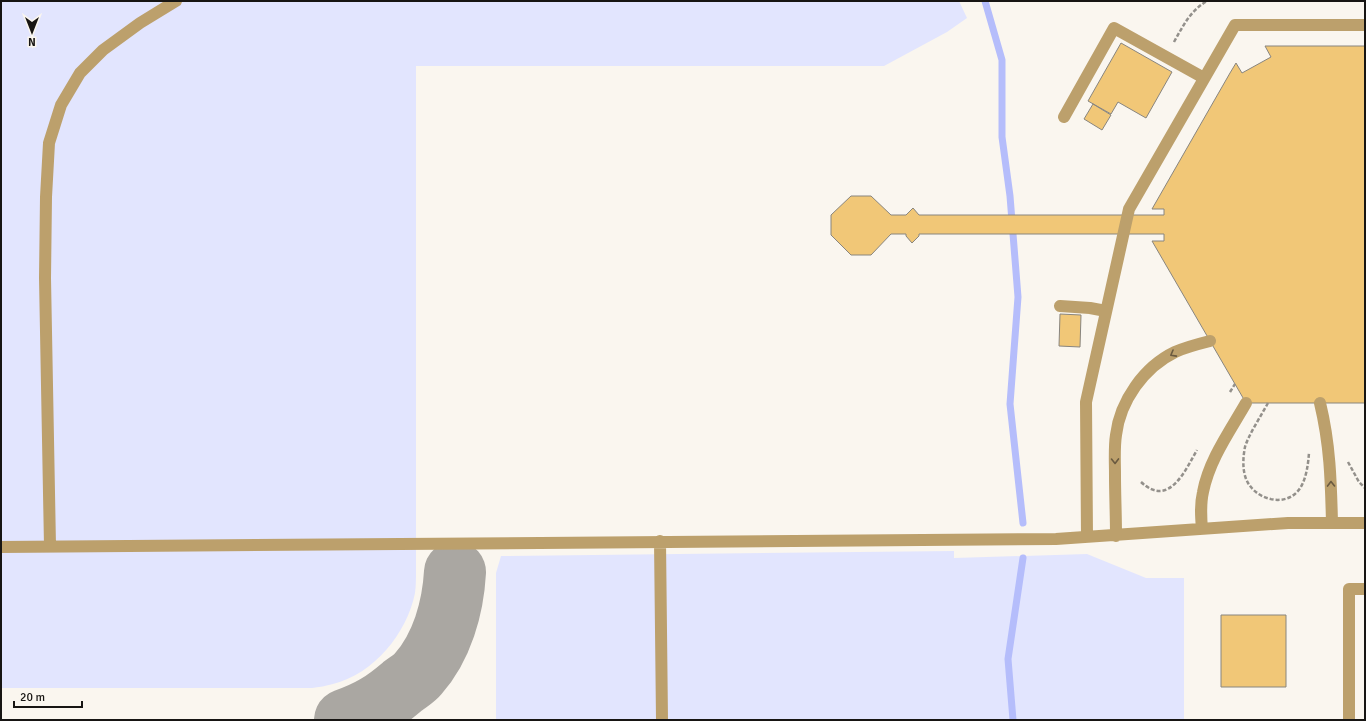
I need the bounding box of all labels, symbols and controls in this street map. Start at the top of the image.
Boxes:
north arrow [12,12,52,52]
text: N [28,35,36,48]
one-way arrow [1170,349,1177,356]
one-way arrow [1111,458,1119,464]
one-way arrow [1327,481,1336,487]
scale bar [14,683,82,709]
text: 20 m [20,690,45,705]

